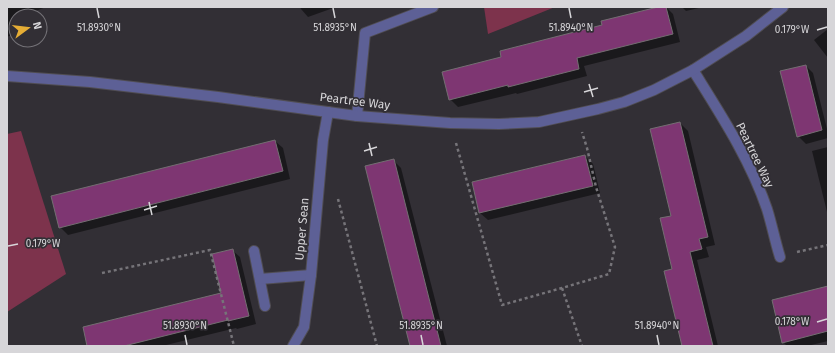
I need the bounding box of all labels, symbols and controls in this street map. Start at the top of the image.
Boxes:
north arrow [8,8,48,48]
text: N [30,20,44,31]
text: 51.8930°N [77,22,121,34]
text: 51.8935°N [313,22,357,34]
text: 51.8940°N [549,22,593,34]
text: 0.179°W [775,24,810,36]
street label: Peartree Way [319,90,391,112]
street label: Peartree Way [733,120,777,190]
street label: Upper Sean [292,197,312,261]
text: 0.179°W [26,238,61,250]
text: 0.178°W [775,316,810,328]
text: 51.8930°N [163,320,207,332]
text: 51.8935°N [399,320,443,332]
text: 51.8940°N [635,320,679,332]

